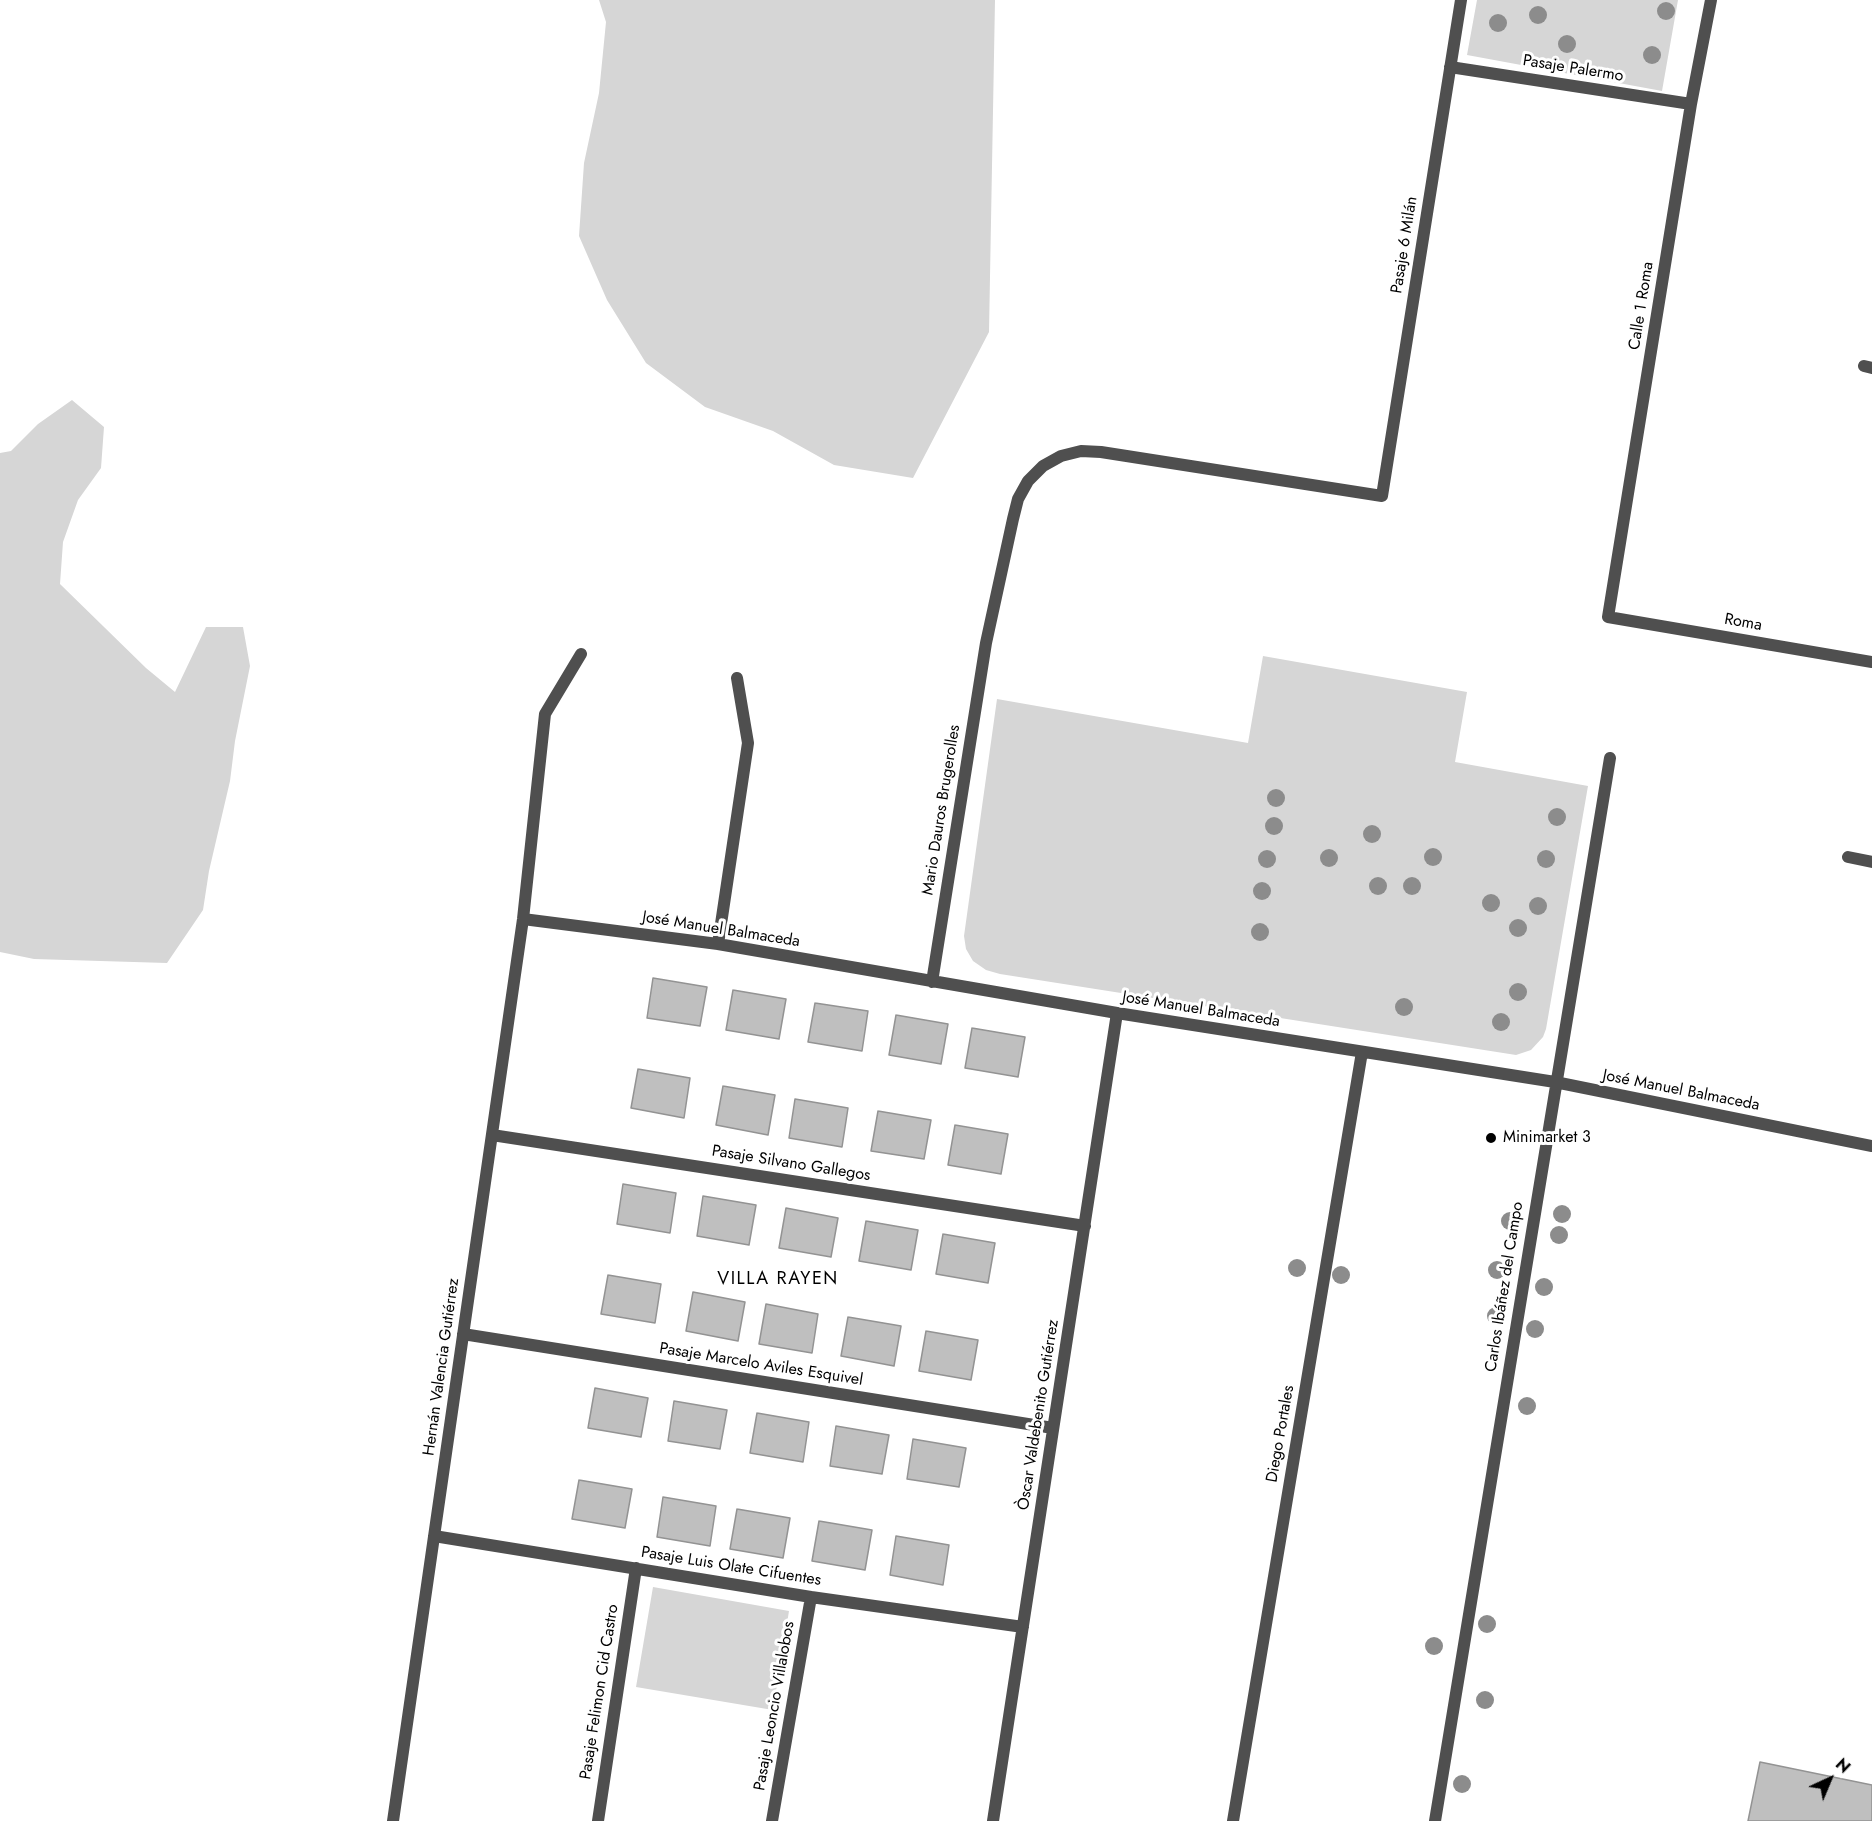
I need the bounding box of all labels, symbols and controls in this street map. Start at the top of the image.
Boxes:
street label: Pasaje Palermo [1521,52,1625,86]
street label: Pasaje 6 Milán [1388,195,1422,295]
street label: Calle 1 Roma [1626,261,1658,351]
street label: Roma [1723,610,1763,636]
street label: Mario Dauros Brugerolles [919,723,965,897]
street label: José Manuel Balmaceda [641,908,801,952]
street label: José Manuel Balmaceda [1121,988,1281,1032]
street label: José Manuel Balmaceda [1601,1066,1761,1116]
place label: Minimarket 3 [1503,1128,1591,1148]
marker: Minimarket 3 [1484,1131,1498,1145]
street label: Pasaje Silvano Gallegos [710,1142,872,1186]
street label: Carlos Ibáñez del Campo [1482,1201,1528,1373]
district label: VILLA RAYEN [717,1269,839,1291]
street label: Hernán Valencia Gutiérrez [420,1277,464,1457]
street label: Òscar Valdebenito Gutiérrez [1014,1318,1064,1512]
street label: Pasaje Marcelo Aviles Esquivel [658,1339,864,1391]
street label: Diego Portales [1263,1384,1299,1484]
street label: Pasaje Luis Olate Cifuentes [640,1543,822,1591]
street label: Pasaje Felimon Cid Castro [577,1603,623,1781]
street label: Pasaje Leoncio Villalobos [751,1620,799,1792]
north arrow [1800,1749,1860,1809]
text: N [1830,1753,1855,1778]

